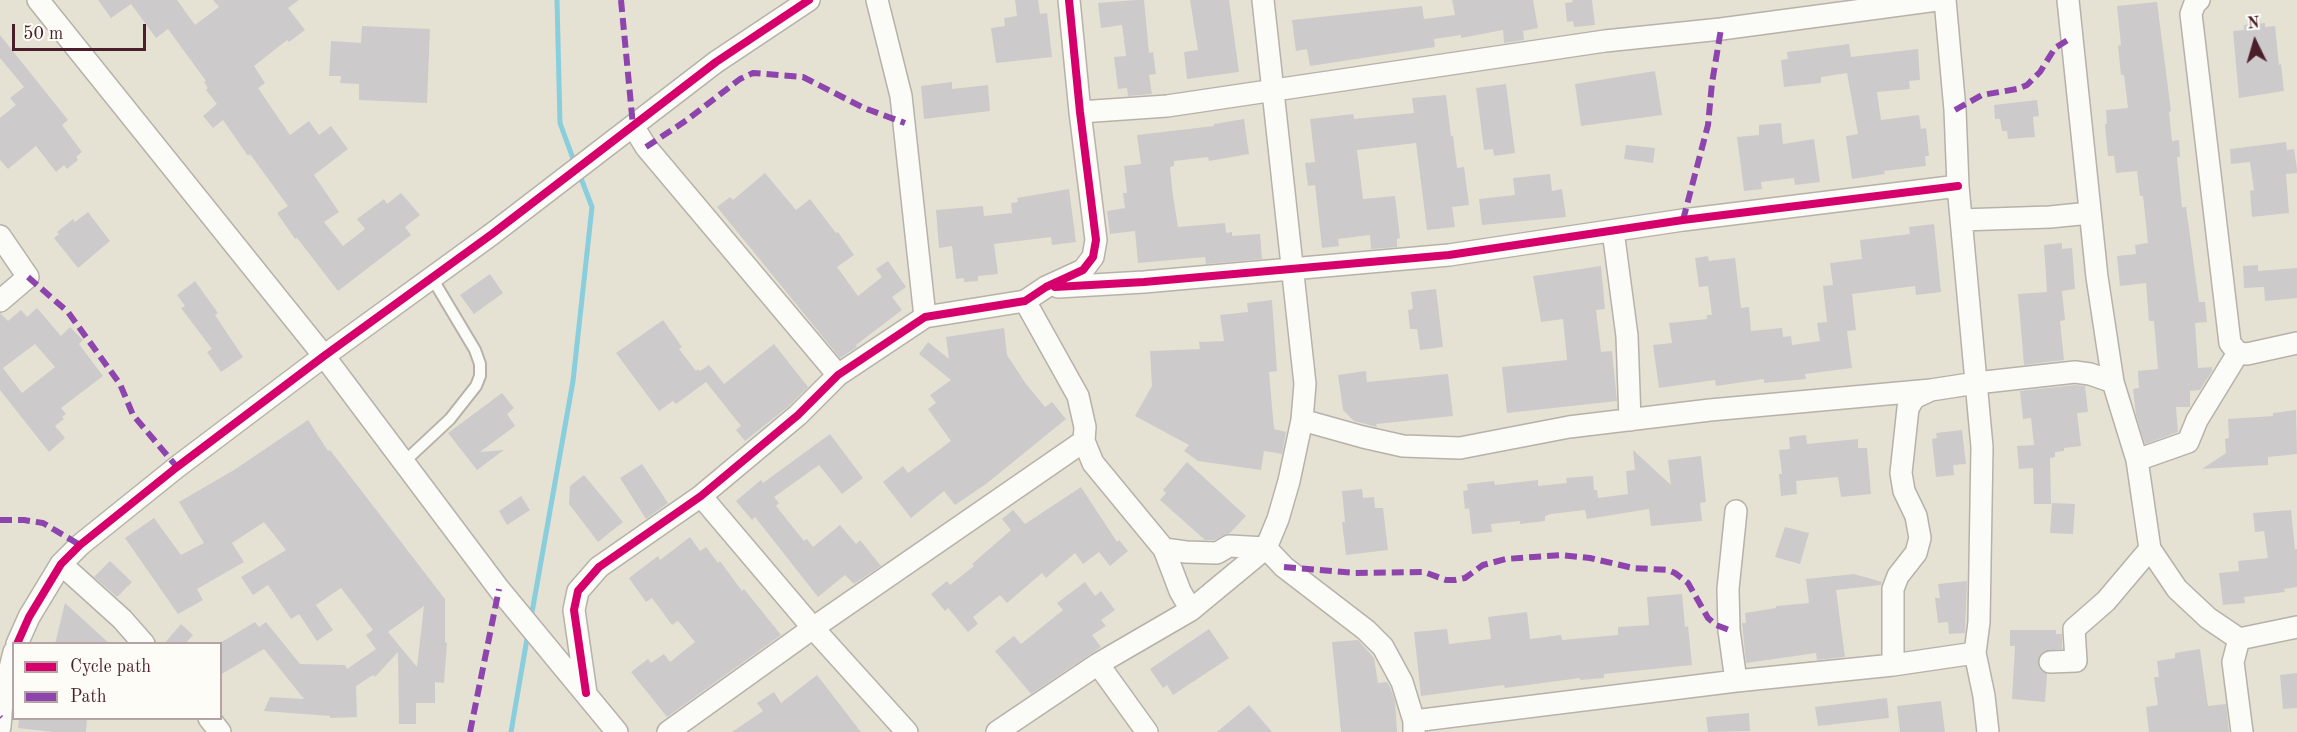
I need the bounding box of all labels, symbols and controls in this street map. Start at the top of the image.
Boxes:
scale bar [15,12,148,50]
north arrow [2225,12,2285,72]
text: N [2247,16,2260,33]
text: 50 m [23,25,63,43]
legend [12,642,222,720]
text: Cycle path [70,658,151,676]
text: Path [70,688,106,706]

